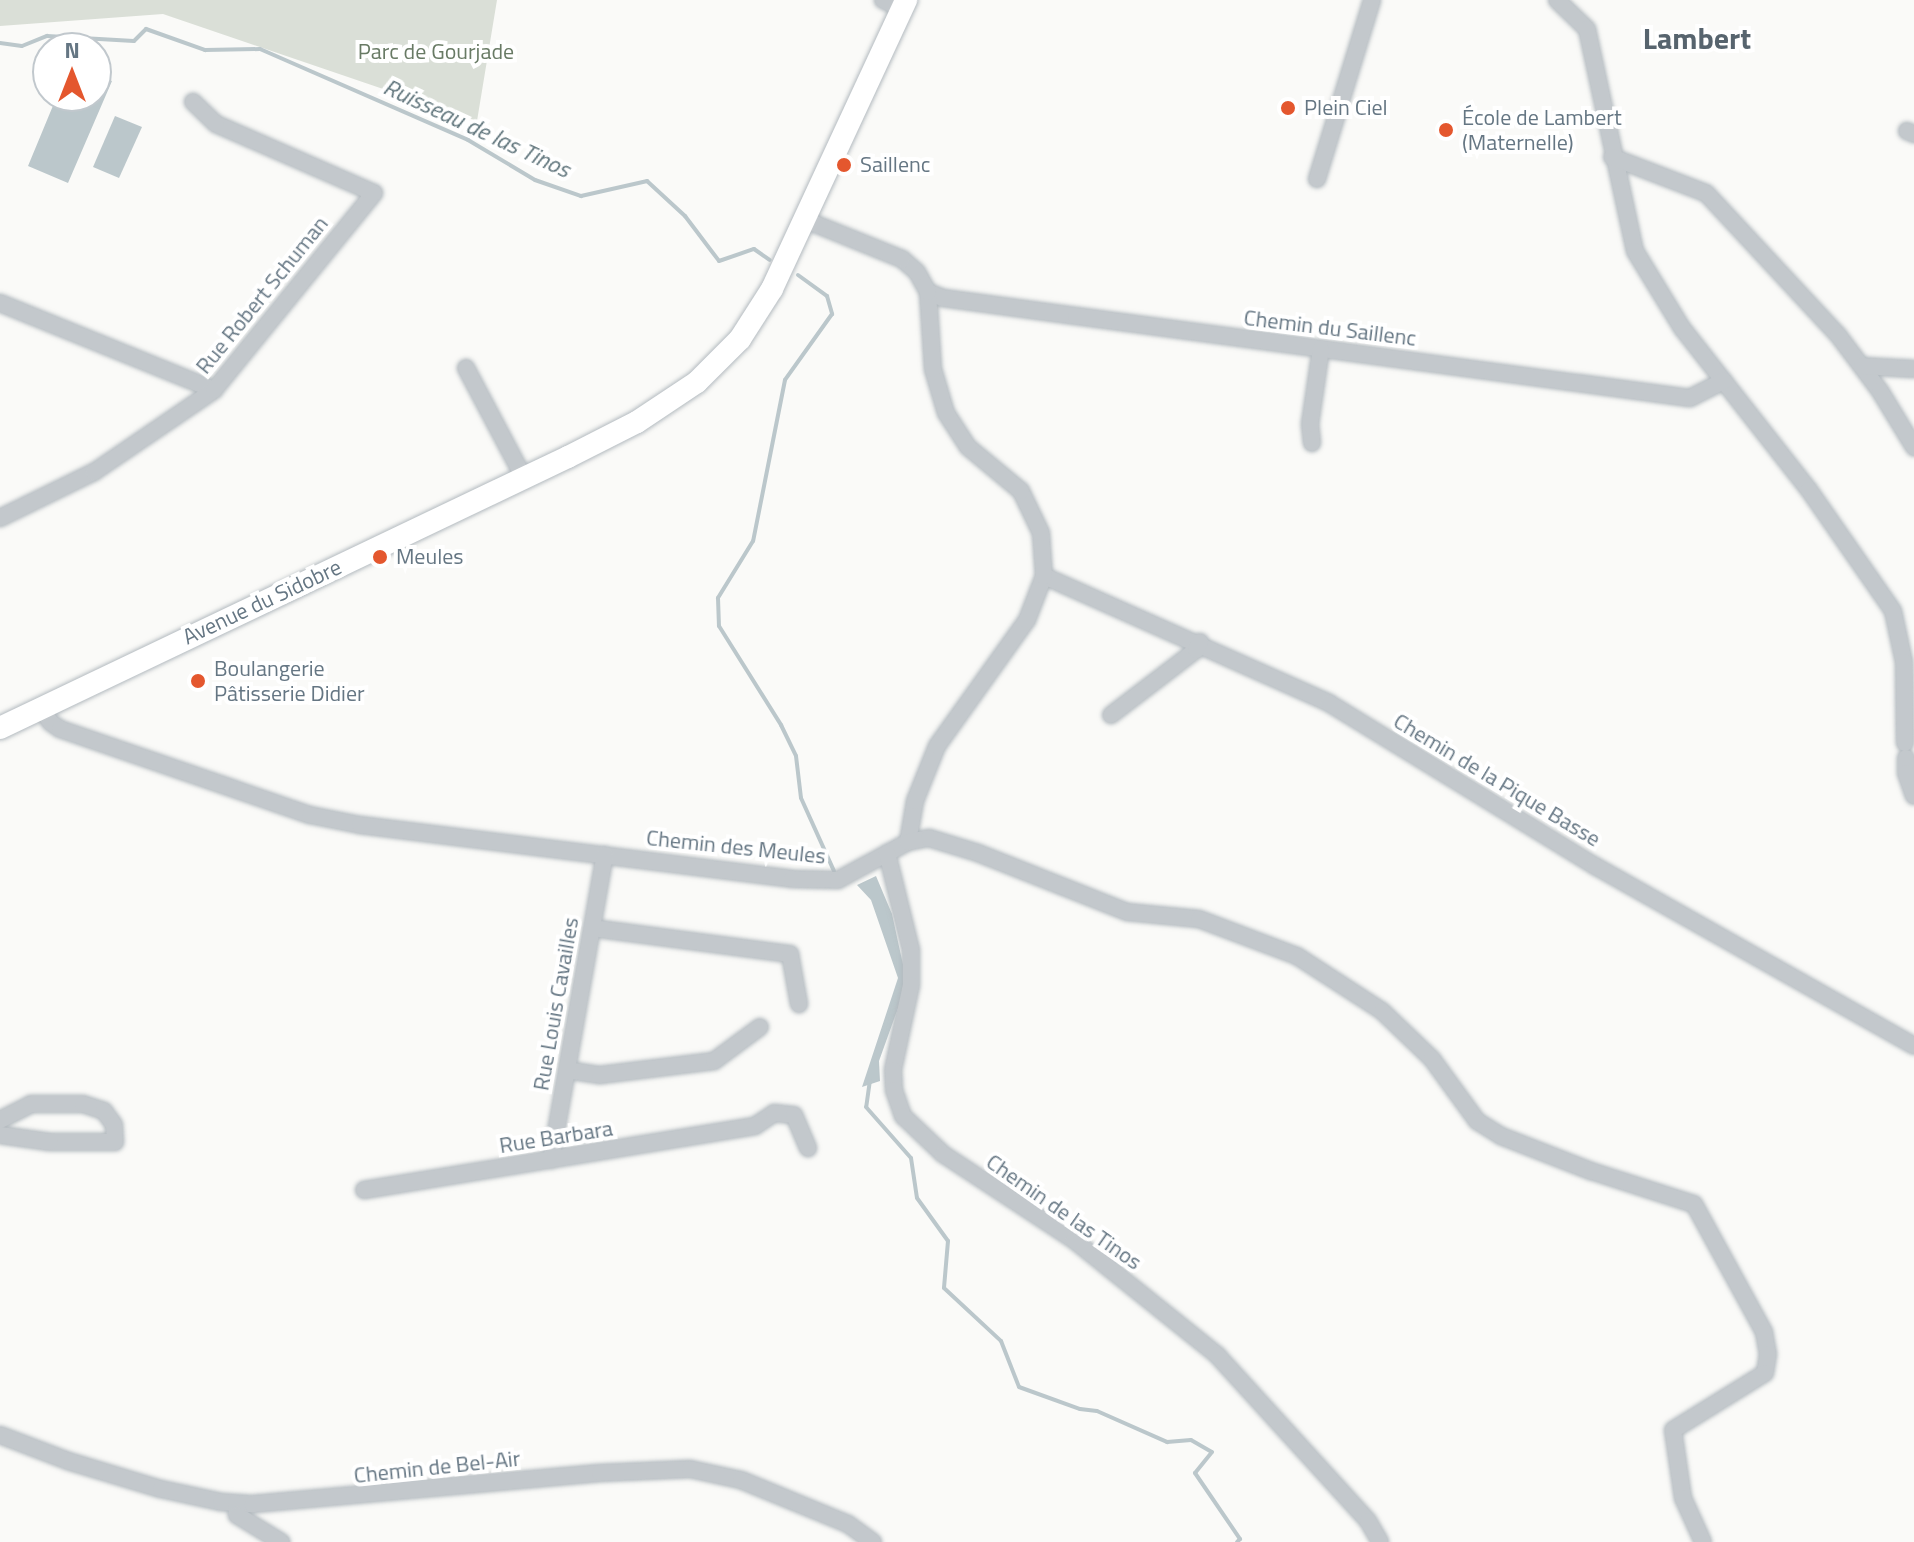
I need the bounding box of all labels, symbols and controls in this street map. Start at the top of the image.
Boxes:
district label: Lambert [1643,20,1751,56]
north arrow [32,32,112,112]
text: N [64,33,80,67]
park label: Parc de Gourjade [358,39,514,65]
water label: Ruisseau de las Tinos [379,72,575,184]
place label: Plein Ciel [1304,95,1388,121]
marker: Plein Ciel [1279,99,1297,117]
place label: École de Lambert (Maternelle) [1462,104,1622,156]
marker: École de Lambert (Maternelle) [1437,121,1455,139]
place label: Saillenc [860,152,930,178]
marker: Saillenc [835,156,853,174]
street label: Rue Robert Schuman [190,211,334,379]
street label: Chemin du Saillenc [1242,304,1418,352]
place label: Meules [396,544,464,570]
marker: Meules [371,548,389,566]
street label: Avenue du Sidobre [179,554,345,650]
place label: Boulangerie Pâtisserie Didier [214,655,365,706]
marker: Boulangerie Pâtisserie Didier [189,672,207,690]
street label: Chemin de la Pique Basse [1389,708,1605,852]
street label: Chemin des Meules [645,824,827,870]
street label: Rue Louis Cavailles [528,915,584,1093]
street label: Rue Barbara [497,1115,615,1159]
street label: Chemin de las Tinos [981,1149,1147,1275]
street label: Chemin de Bel-Air [353,1445,521,1489]

